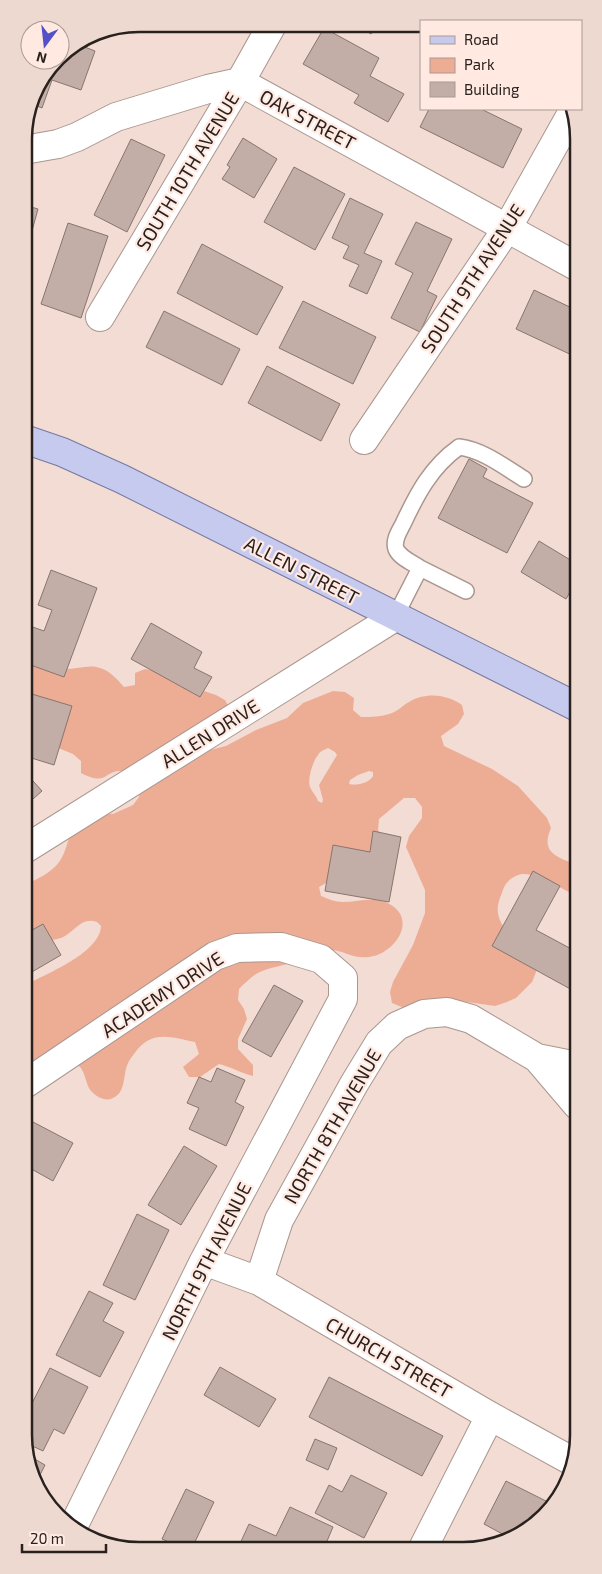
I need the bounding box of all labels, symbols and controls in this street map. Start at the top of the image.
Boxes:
north arrow [20,20,70,70]
legend [420,20,582,110]
text: Road [464,30,499,48]
text: N [34,49,49,68]
text: Park [464,55,495,73]
text: Building [464,80,520,98]
street label: OAK STREET [256,84,360,154]
street label: SOUTH 10TH AVENUE [131,88,243,254]
street label: SOUTH 9TH AVENUE [415,199,529,357]
street label: ALLEN STREET [241,531,363,609]
street label: ALLEN DRIVE [157,694,263,772]
street label: ACADEMY DRIVE [97,946,227,1042]
street label: NORTH 8TH AVENUE [278,1045,386,1207]
street label: NORTH 9TH AVENUE [156,1178,256,1344]
street label: CHURCH STREET [322,1312,456,1402]
scale bar [22,1522,106,1554]
text: 20 m [30,1529,64,1547]

